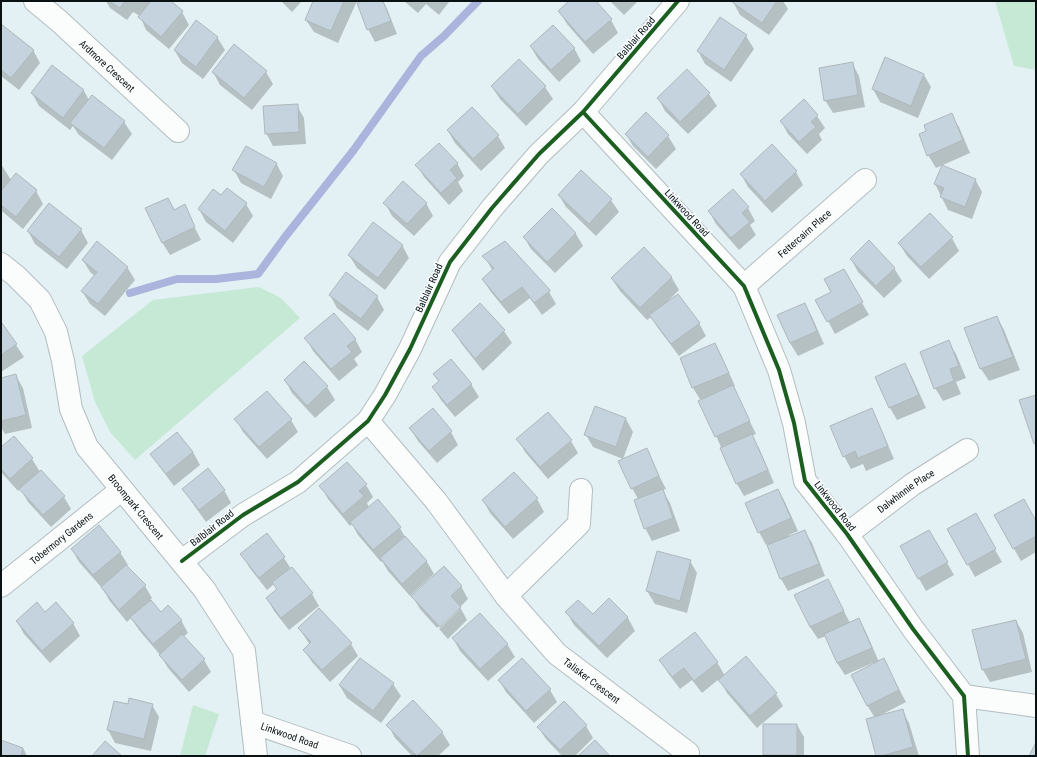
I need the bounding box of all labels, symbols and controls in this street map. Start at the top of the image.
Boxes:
street label: Balblair Road [615,15,657,61]
street label: Ardmore Crescent [77,37,137,94]
street label: Linkwood Road [662,187,712,239]
street label: Fettercairn Place [775,207,833,259]
street label: Balblair Road [413,262,445,314]
street label: Dalwhinnie Place [875,466,936,515]
street label: Broompark Crescent [106,472,166,541]
street label: Linkwood Road [812,479,858,533]
street label: Balblair Road [188,508,236,548]
street label: Tobermory Gardens [27,509,95,566]
street label: Talisker Crescent [561,655,622,705]
street label: Linkwood Road [259,720,320,750]

